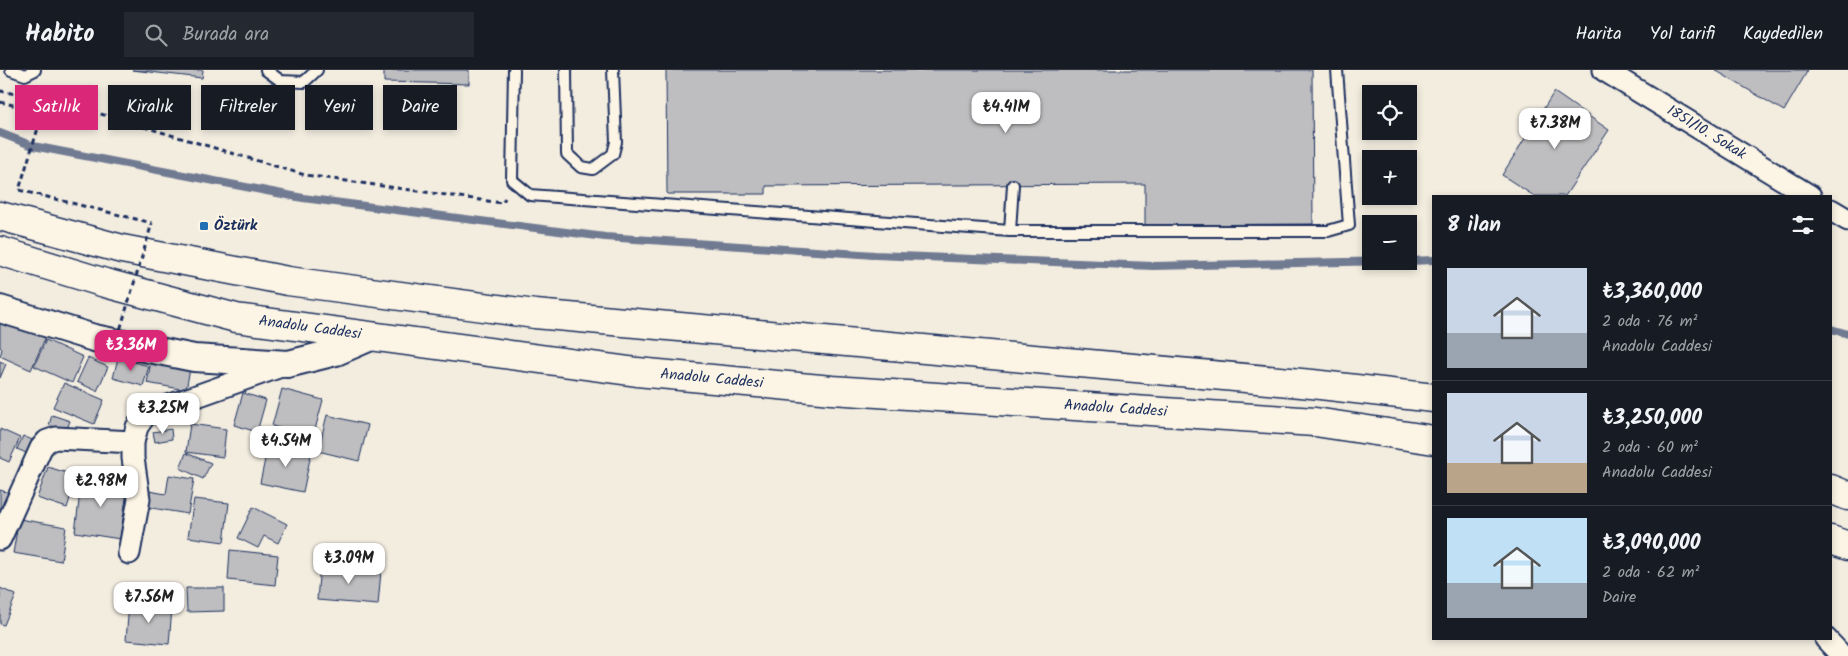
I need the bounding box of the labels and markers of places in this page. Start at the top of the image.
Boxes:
pin: ₺4.41M [965,92,1047,134]
pin: ₺7.38M [1514,108,1596,150]
place label: Öztürk [214,214,258,238]
marker: Öztürk [198,220,210,232]
pin: ₺3.36M [90,330,172,372]
pin: ₺3.25M [122,392,204,435]
pin: ₺4.54M [245,426,327,468]
pin: ₺2.98M [60,466,142,508]
pin: ₺3.09M [308,542,390,585]
pin: ₺7.56M [108,582,190,624]

